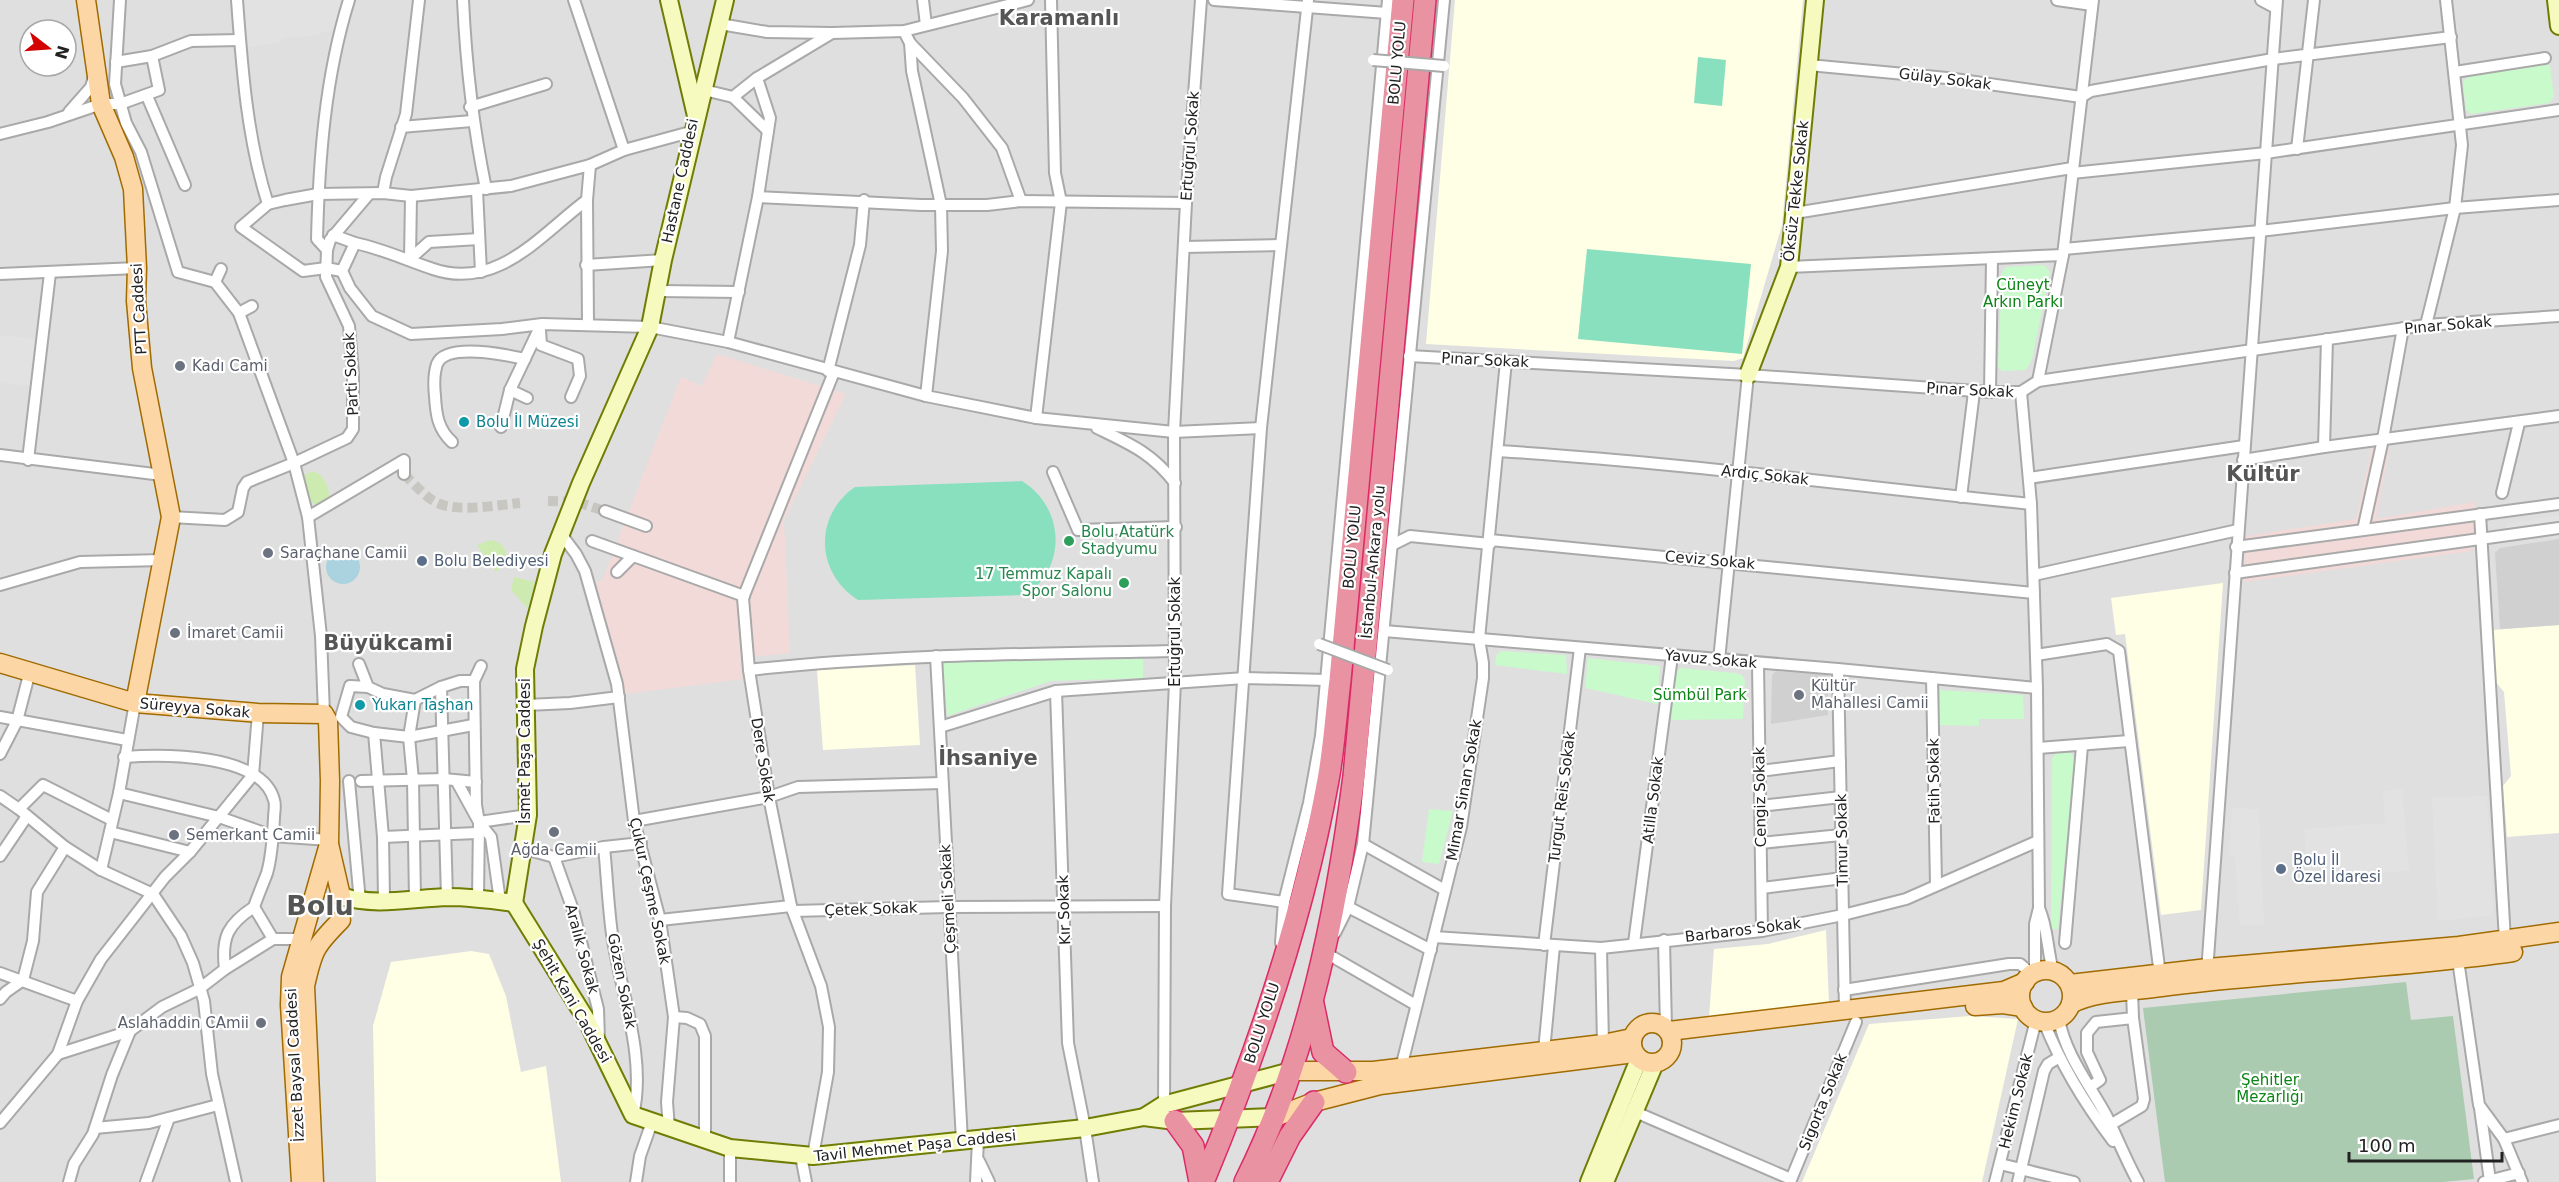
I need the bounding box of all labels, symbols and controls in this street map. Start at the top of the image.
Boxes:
district label: Karamanlı [999,6,1119,30]
north arrow [18,18,78,78]
street label: BOLU YOLU [1384,20,1410,106]
text: N [51,43,73,61]
street label: Gülay Sokak [1898,64,1993,94]
street label: Ertuğrul Sokak [1177,90,1203,202]
street label: Hastane Caddesi [658,117,702,245]
street label: Öksüz Tekke Sokak [1779,119,1812,263]
street label: PTT Caddesi [128,263,150,355]
park label: Cüneyt Arkın Parkı [1983,276,2063,311]
street label: Pınar Sokak [2403,312,2493,338]
street label: Parti Sokak [340,332,362,416]
street label: Pınar Sokak [1441,349,1530,371]
place label: Kadı Cami [192,357,268,375]
marker: Kadı Cami [173,359,187,373]
street label: Pınar Sokak [1926,379,2015,401]
place label: Bolu İl Müzesi [476,412,579,431]
marker: Bolu İl Müzesi [457,415,471,429]
street label: Ardıç Sokak [1720,461,1810,489]
district label: Kültür [2226,462,2300,486]
street label: İstanbul-Ankara yolu [1356,484,1389,640]
street label: BOLU YOLU [1339,504,1365,590]
place label: Bolu Atatürk Stadyumu [1081,523,1175,558]
marker: Bolu Atatürk Stadyumu [1062,534,1076,548]
place label: Saraçhane Camii [280,544,407,562]
marker: Saraçhane Camii [261,546,275,560]
street label: Ceviz Sokak [1664,547,1756,573]
place label: Bolu Belediyesi [434,552,549,570]
marker: Bolu Belediyesi [415,554,429,568]
place label: 17 Temmuz Kapalı Spor Salonu [975,565,1112,600]
marker: 17 Temmuz Kapalı Spor Salonu [1117,576,1131,590]
street label: Ertuğrul Sokak [1166,577,1184,687]
place label: İmaret Camii [187,623,284,642]
marker: İmaret Camii [168,626,182,640]
district label: Büyükcami [323,631,453,655]
street label: Yavuz Sokak [1663,646,1758,672]
place label: Kültür Mahallesi Camii [1811,677,1929,712]
street label: İsmet Paşa Caddesi [515,678,534,824]
park label: Sümbül Park [1653,686,1747,704]
marker: Kültür Mahallesi Camii [1792,688,1806,702]
street label: Süreyya Sokak [139,694,251,722]
place label: Yukarı Taşhan [371,696,474,714]
marker: Yukarı Taşhan [353,698,367,712]
street label: Dere Sokak [747,716,779,804]
street label: Mimar Sinan Sokak [1443,717,1485,862]
street label: Turgut Reis Sokak [1545,730,1579,865]
street label: Fatih Sokak [1924,738,1944,824]
district label: İhsaniye [938,745,1038,770]
street label: Cengiz Sokak [1750,746,1770,847]
street label: Atilla Sokak [1639,755,1667,844]
street label: Timur Sokak [1832,793,1852,888]
street label: Çukur Çeşme Sokak [626,816,674,966]
marker: Ağda Camii [547,825,561,839]
place label: Semerkant Camii [186,826,315,844]
marker: Semerkant Camii [167,828,181,842]
place label: Ağda Camii [511,841,597,859]
street label: Çeşmeli Sokak [936,844,960,954]
place label: Bolu İl Özel İdaresi [2293,850,2381,886]
marker: Bolu İl Özel İdaresi [2274,862,2288,876]
street label: Kır Sokak [1054,874,1074,945]
district label: Bolu [286,890,354,921]
street label: Çetek Sokak [824,898,918,920]
street label: Aralık Sokak [561,902,603,996]
street label: Barbaros Sokak [1684,914,1802,946]
street label: Gözen Sokak [604,932,640,1031]
street label: Şehit Kani Caddesi [529,936,615,1066]
street label: BOLU YOLU [1240,980,1284,1066]
street label: İzzet Baysal Caddesi [281,987,308,1143]
place label: Aslahaddin CAmii [118,1014,249,1032]
marker: Aslahaddin CAmii [254,1016,268,1030]
street label: Sigorta Sokak [1795,1050,1851,1153]
street label: Hekim Sokak [1995,1051,2037,1151]
park label: Şehitler Mezarlığı [2236,1071,2304,1106]
scale bar [2349,1125,2502,1163]
street label: Tavil Mehmet Paşa Caddesi [812,1126,1017,1166]
text: 100 m [2358,1135,2416,1156]

